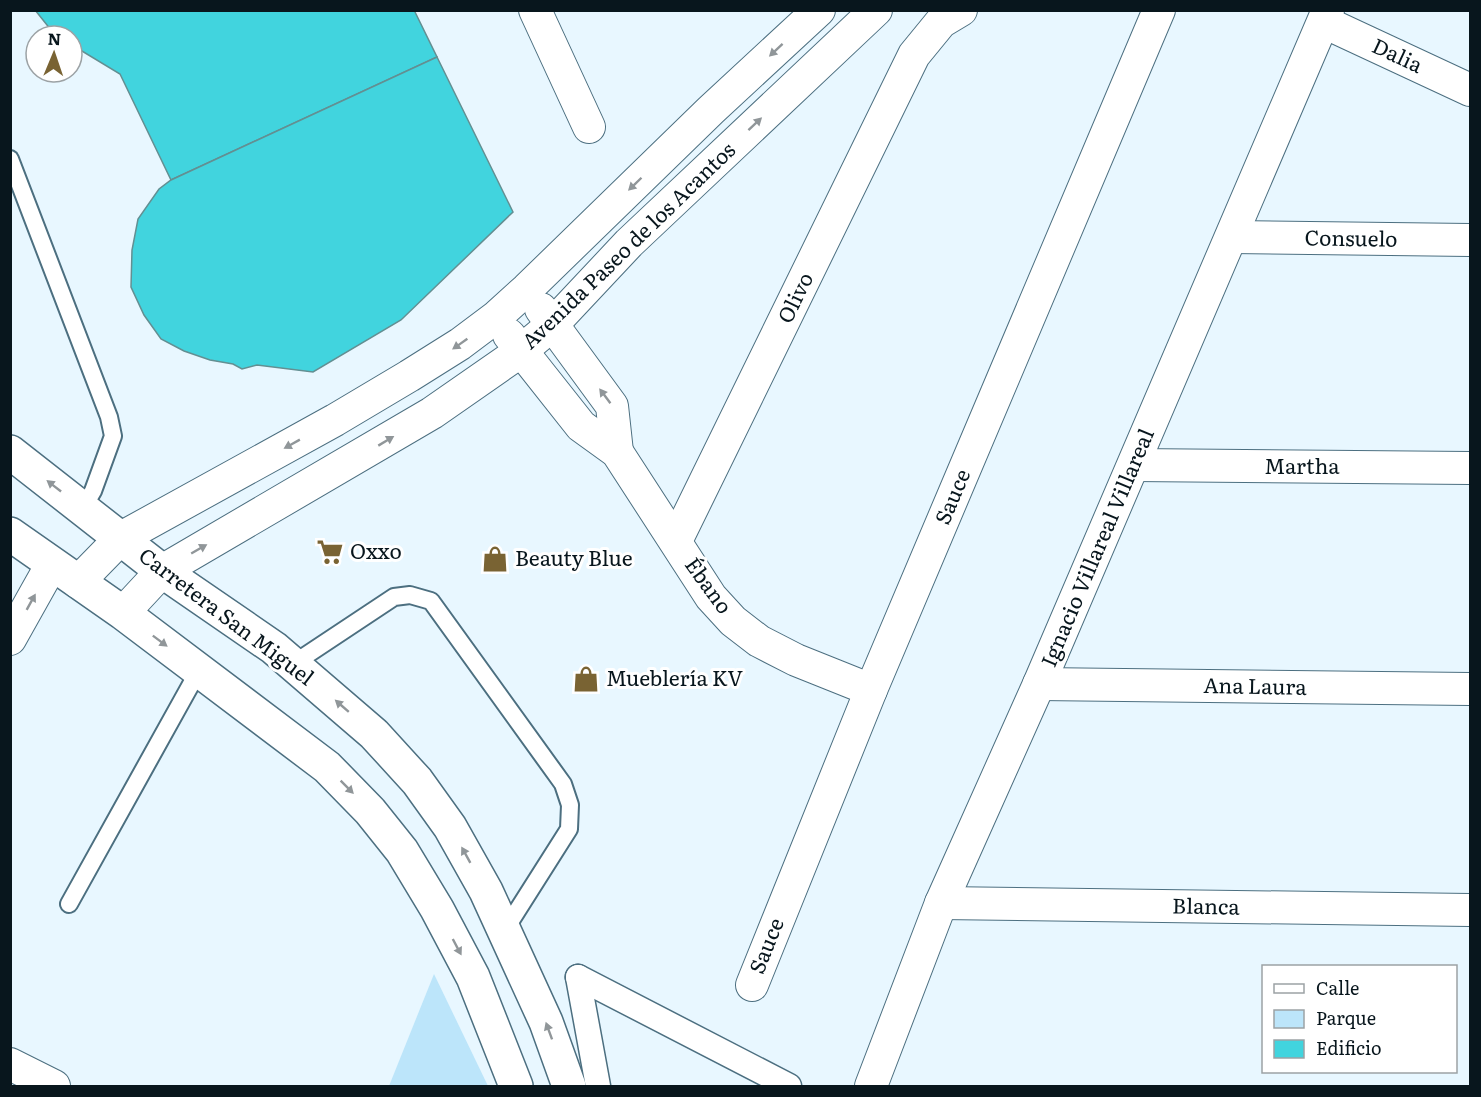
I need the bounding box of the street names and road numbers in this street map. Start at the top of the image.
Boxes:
street label: Dalia [1368,29,1429,79]
street label: Avenida Paseo de los Acantos [514,134,741,355]
street label: Consuelo [1304,220,1398,253]
street label: Olivo [768,266,819,328]
street label: Ignacio Villareal Villareal [1031,423,1160,671]
street label: Martha [1264,449,1340,480]
street label: Sauce [925,463,976,529]
street label: Carretera San Miguel [133,539,322,691]
street label: Ébano [679,550,741,619]
street label: Ana Laura [1203,668,1308,701]
street label: Blanca [1172,888,1241,921]
street label: Sauce [739,912,790,978]

